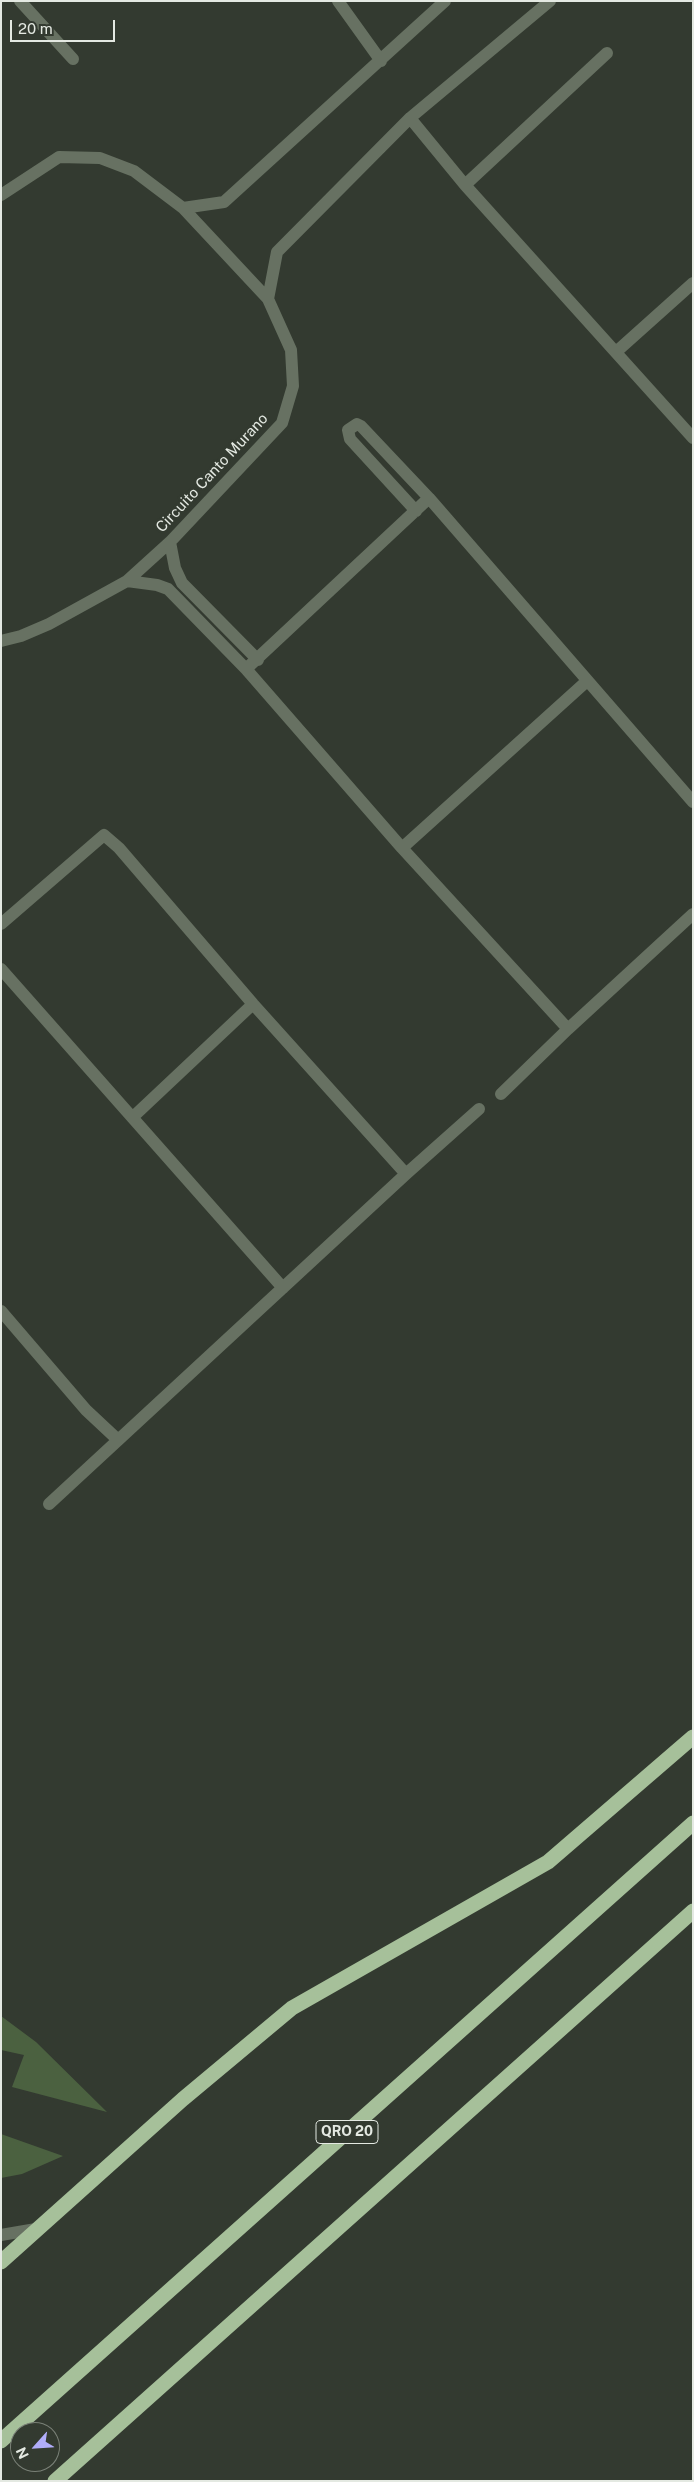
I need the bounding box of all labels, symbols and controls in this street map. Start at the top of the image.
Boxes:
scale bar [12,10,118,42]
text: 20 m [18,20,53,37]
street label: Circuito Canto Murano [152,410,272,536]
road number: QRO 20 [316,2120,378,2144]
north arrow [10,2422,60,2472]
text: N [13,2445,32,2462]

